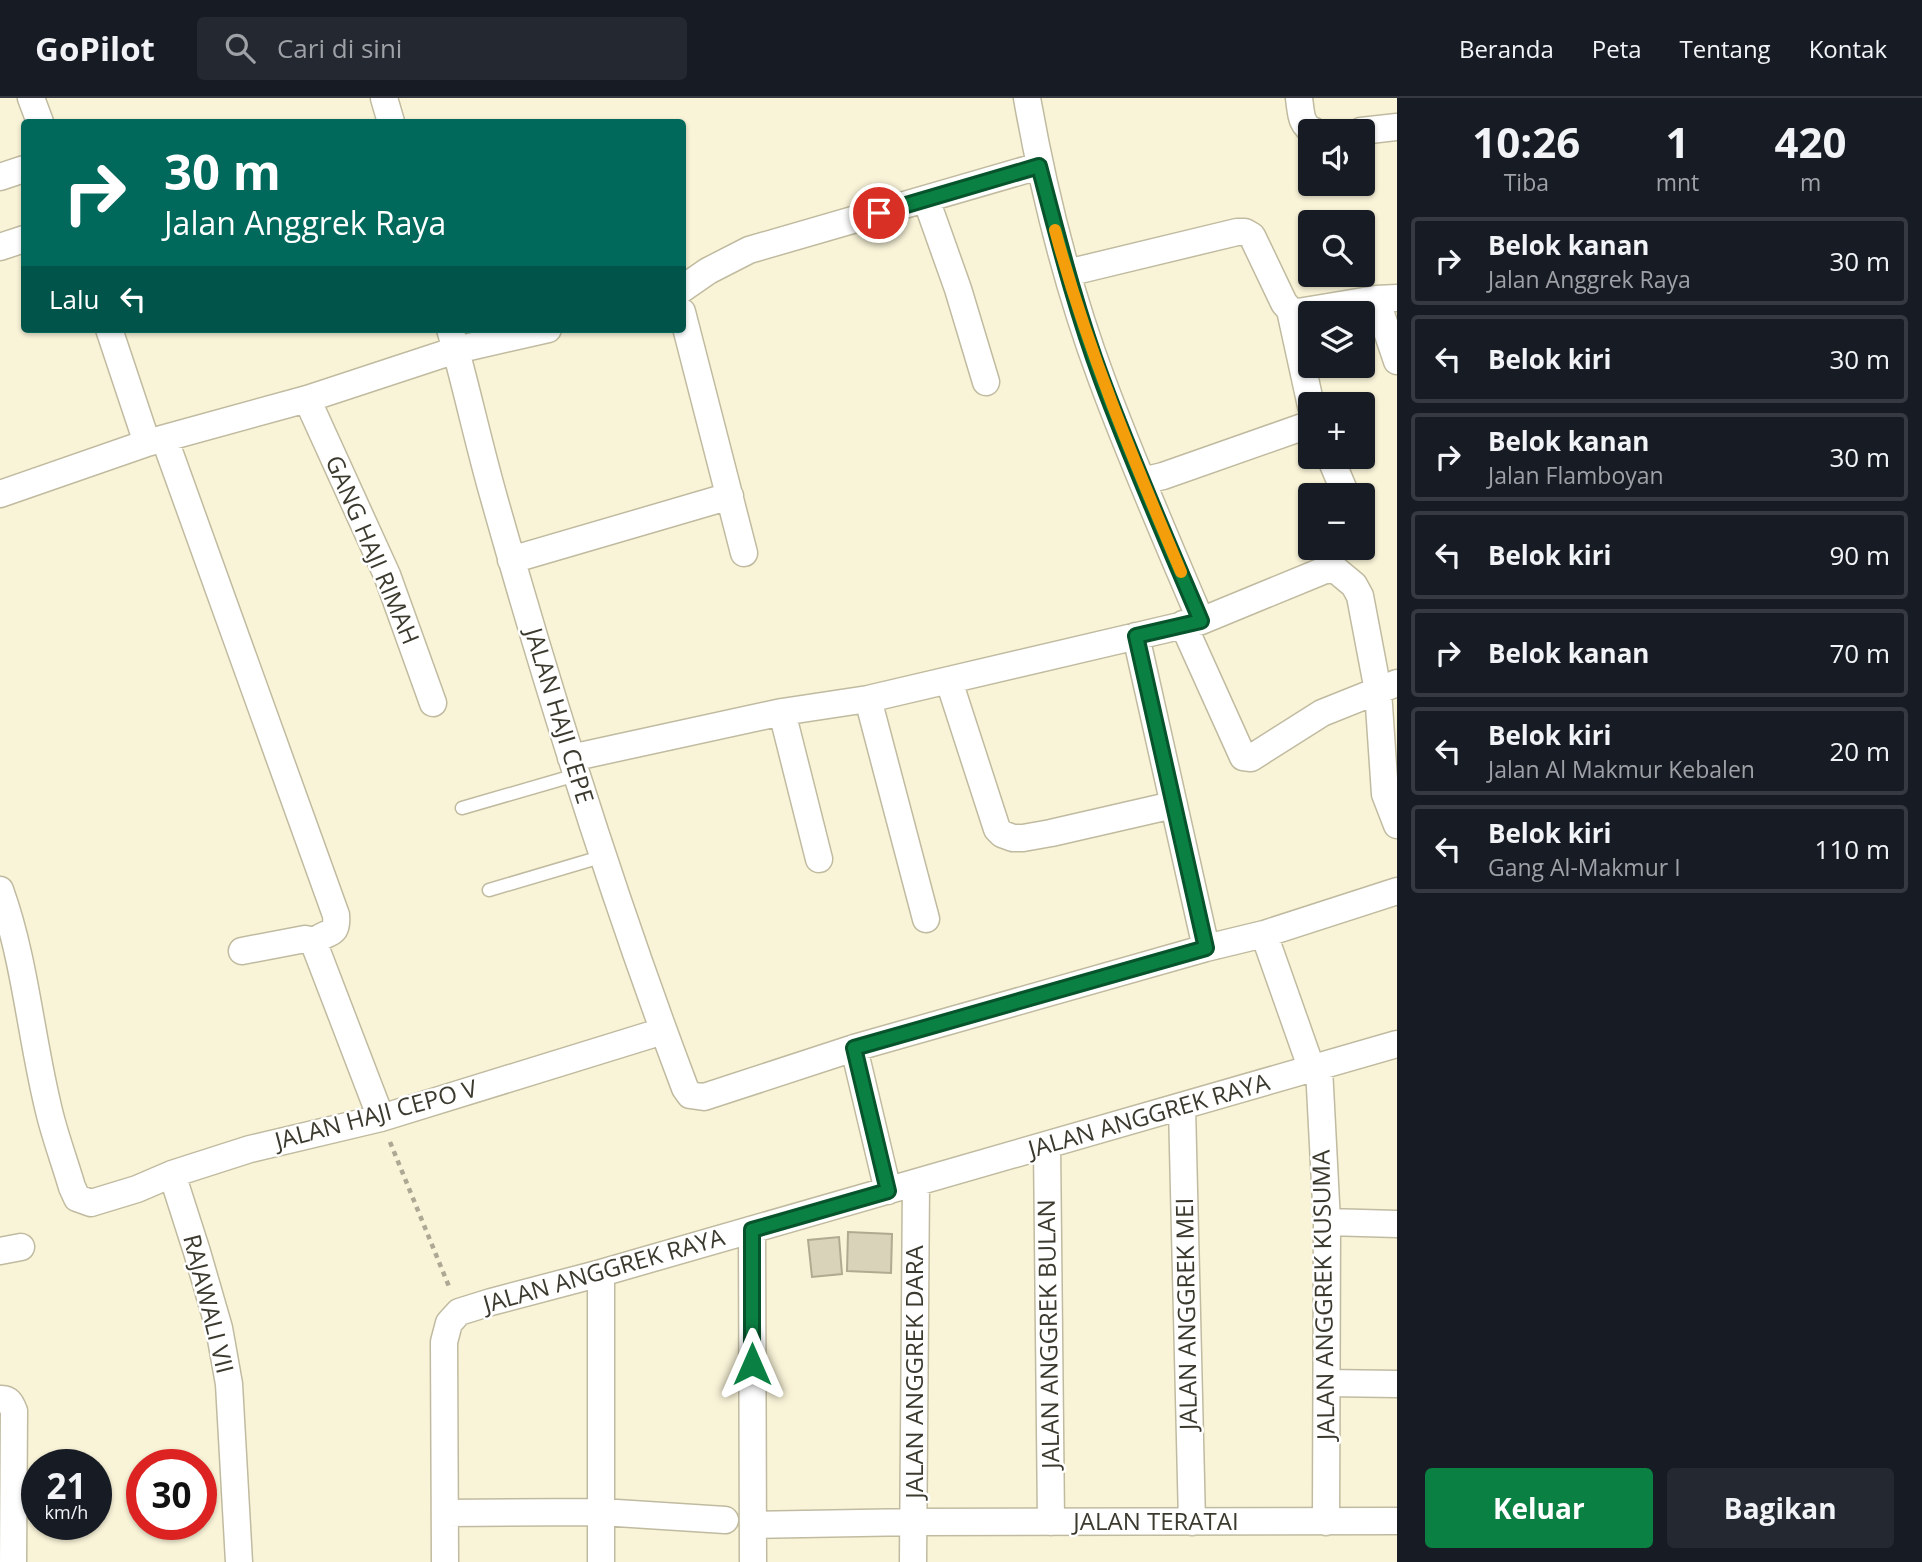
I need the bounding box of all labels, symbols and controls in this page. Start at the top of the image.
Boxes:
search box [197,17,687,80]
text: GoPilot [35,26,155,71]
icon: search [221,29,259,67]
text: Cari di sini [277,30,402,66]
text: Beranda [1459,32,1554,65]
text: Peta [1592,32,1642,65]
text: Tentang [1680,32,1771,65]
text: Kontak [1809,32,1887,65]
text: 10:26 [1472,113,1580,170]
text: 1 [1665,113,1689,170]
text: 420 [1775,113,1847,170]
map controls [1298,119,1375,560]
button: sound [1298,119,1375,196]
text: 30 m [164,138,281,204]
icon: right [49,147,140,238]
text: Tiba [1504,166,1549,198]
text: mnt [1656,166,1699,198]
text: m [1800,166,1821,198]
pin [849,183,909,243]
icon: arrive [860,194,898,232]
text: Jalan Anggrek Raya [164,201,446,244]
button: search [1298,210,1375,287]
text: Belok kanan [1488,227,1649,263]
icon: right [1429,242,1467,280]
text: 30 m [1829,243,1890,279]
text: Jalan Anggrek Raya [1488,263,1691,295]
icon: left [114,280,152,318]
text: Lalu [49,281,100,317]
button: layers [1298,301,1375,378]
icon: left [1429,340,1467,378]
text: Belok kiri [1488,341,1612,377]
text: 30 m [1829,341,1890,377]
button: + [1298,392,1375,469]
text: Belok kanan [1488,423,1649,459]
icon: right [1429,438,1467,476]
text: 30 m [1829,439,1890,475]
street label: GANG HAJI RIMAH [319,450,428,649]
text: Jalan Flamboyan [1488,459,1664,491]
button: − [1298,483,1375,560]
icon: left [1429,536,1467,574]
text: Belok kiri [1488,537,1612,573]
text: 90 m [1829,537,1890,573]
street label: JALAN HAJI CEPE [517,622,603,807]
icon: right [1429,634,1467,672]
text: Belok kanan [1488,635,1649,671]
text: 70 m [1829,635,1890,671]
text: Belok kiri [1488,717,1612,753]
icon: left [1429,732,1467,770]
text: 20 m [1829,733,1890,769]
text: Jalan Al Makmur Kebalen [1488,753,1755,785]
text: Belok kiri [1488,815,1612,851]
icon: left [1429,830,1467,868]
text: 110 m [1815,831,1890,867]
text: Gang Al-Makmur I [1488,851,1681,883]
street label: JALAN ANGGREK RAYA [1022,1064,1274,1165]
street label: JALAN HAJI CEPO V [269,1071,481,1157]
street label: JALAN ANGGREK KUSUMA [1303,1149,1342,1443]
street label: JALAN ANGGREK MEI [1167,1198,1204,1433]
street label: JALAN ANGGREK BULAN [1029,1199,1066,1471]
street label: JALAN ANGGREK RAYA [477,1219,729,1320]
street label: RAJAWALI VII [176,1231,243,1377]
street label: JALAN ANGGREK DARA [897,1244,930,1501]
position arrow [715,1327,789,1401]
speed limit sign: 30 [126,1449,217,1540]
text: 21 [46,1462,87,1509]
button: Keluar [1425,1468,1653,1548]
button: Bagikan [1667,1468,1894,1548]
text: km/h [45,1500,88,1524]
street label: JALAN TERATAI [1071,1504,1239,1537]

